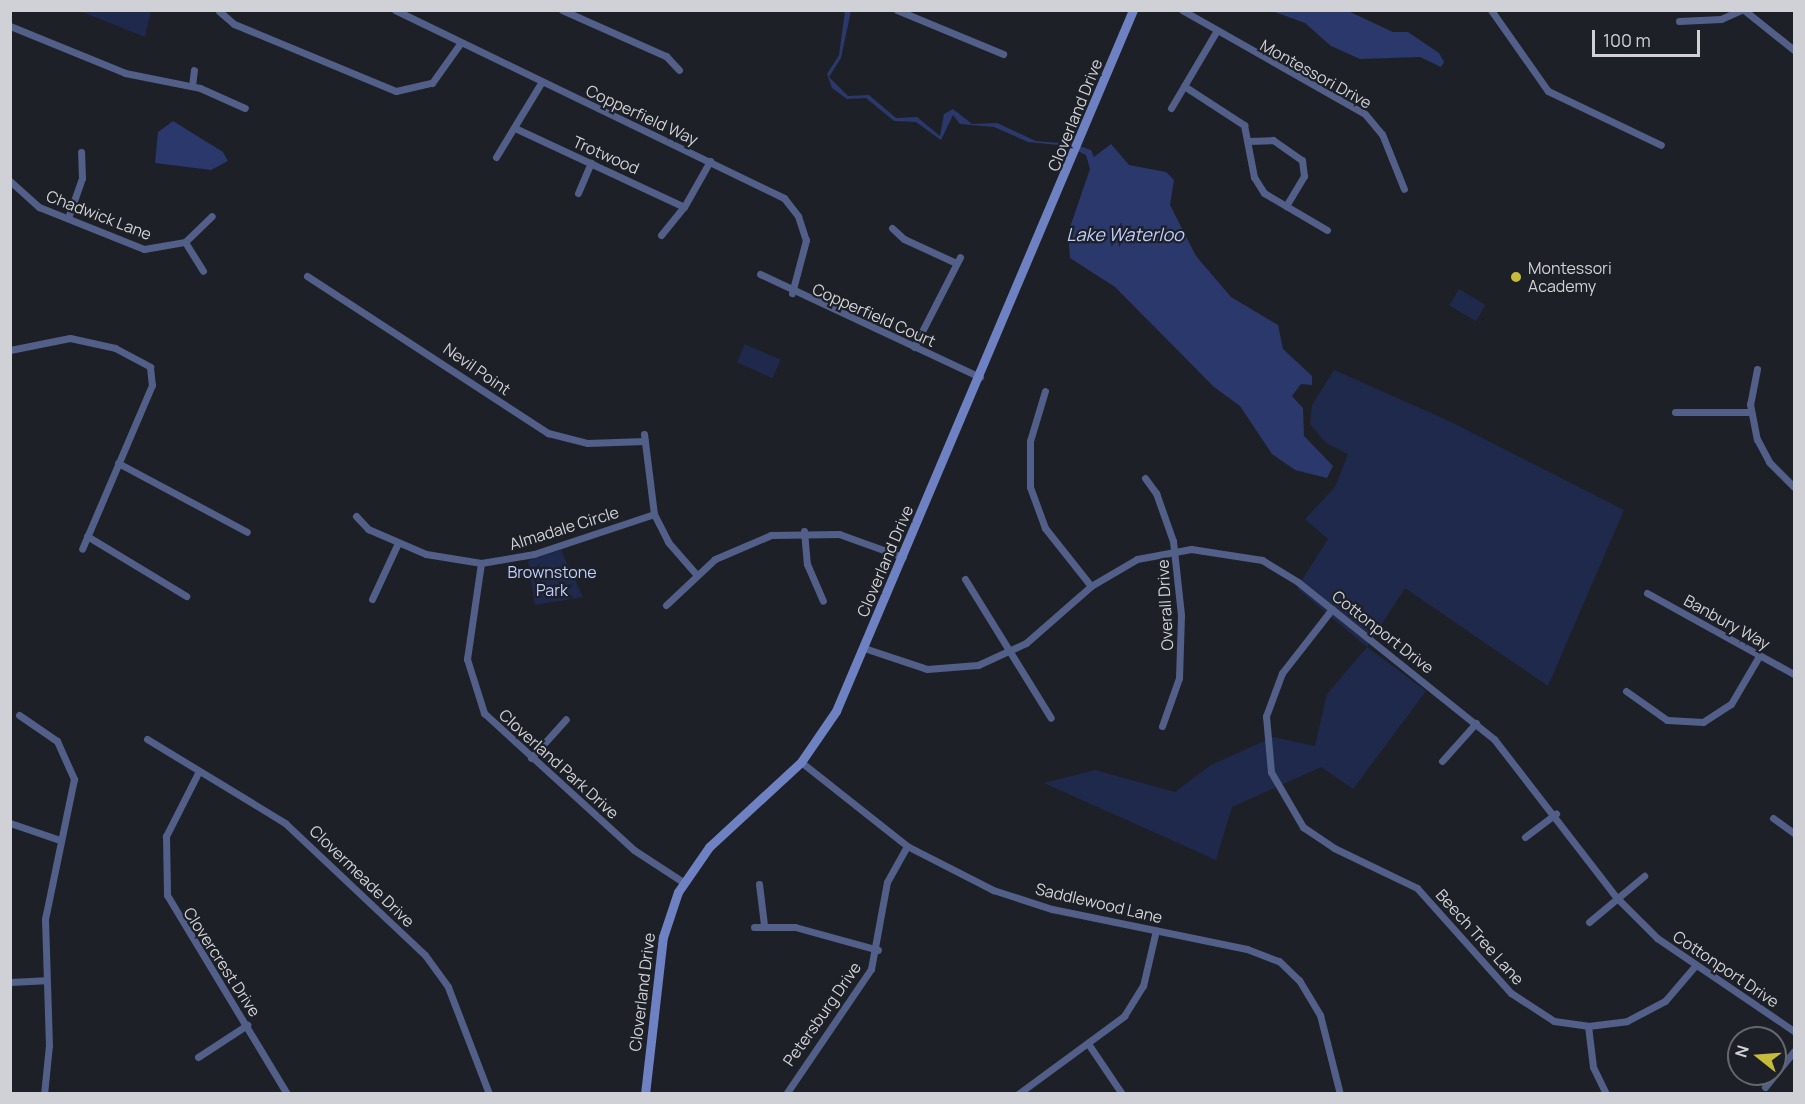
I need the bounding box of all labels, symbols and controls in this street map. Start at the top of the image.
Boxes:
scale bar [1595,18,1703,56]
text: 100 m [1603,28,1651,52]
street label: Montessori Drive [1257,35,1375,113]
street label: Cloverland Drive [1044,56,1106,174]
street label: Copperfield Way [583,81,701,149]
street label: Trotwood [570,132,642,178]
street label: Chadwick Lane [44,186,154,244]
water label: Lake Waterloo [1066,223,1184,245]
place label: Montessori Academy [1528,258,1612,296]
marker: Montessori Academy [1509,270,1523,284]
street label: Copperfield Court [809,279,939,351]
street label: Nevil Point [440,339,514,399]
street label: Almadale Circle [507,502,621,554]
street label: Cloverland Drive [853,502,917,620]
street label: Overall Drive [1153,559,1177,651]
park label: Brownstone Park [507,562,597,600]
street label: Cottonport Drive [1328,586,1438,678]
street label: Banbury Way [1681,590,1773,654]
street label: Cloverland Park Drive [495,705,623,823]
street label: Clovermeade Drive [306,821,418,931]
street label: Saddlewood Lane [1034,879,1164,927]
street label: Beech Tree Lane [1432,885,1528,989]
street label: Clovercrest Drive [180,904,264,1020]
street label: Cottonport Drive [1669,927,1783,1011]
street label: Cloverland Drive [625,932,659,1052]
street label: Petersburg Drive [779,958,865,1070]
north arrow [1727,1026,1787,1086]
text: N [1729,1043,1754,1060]

